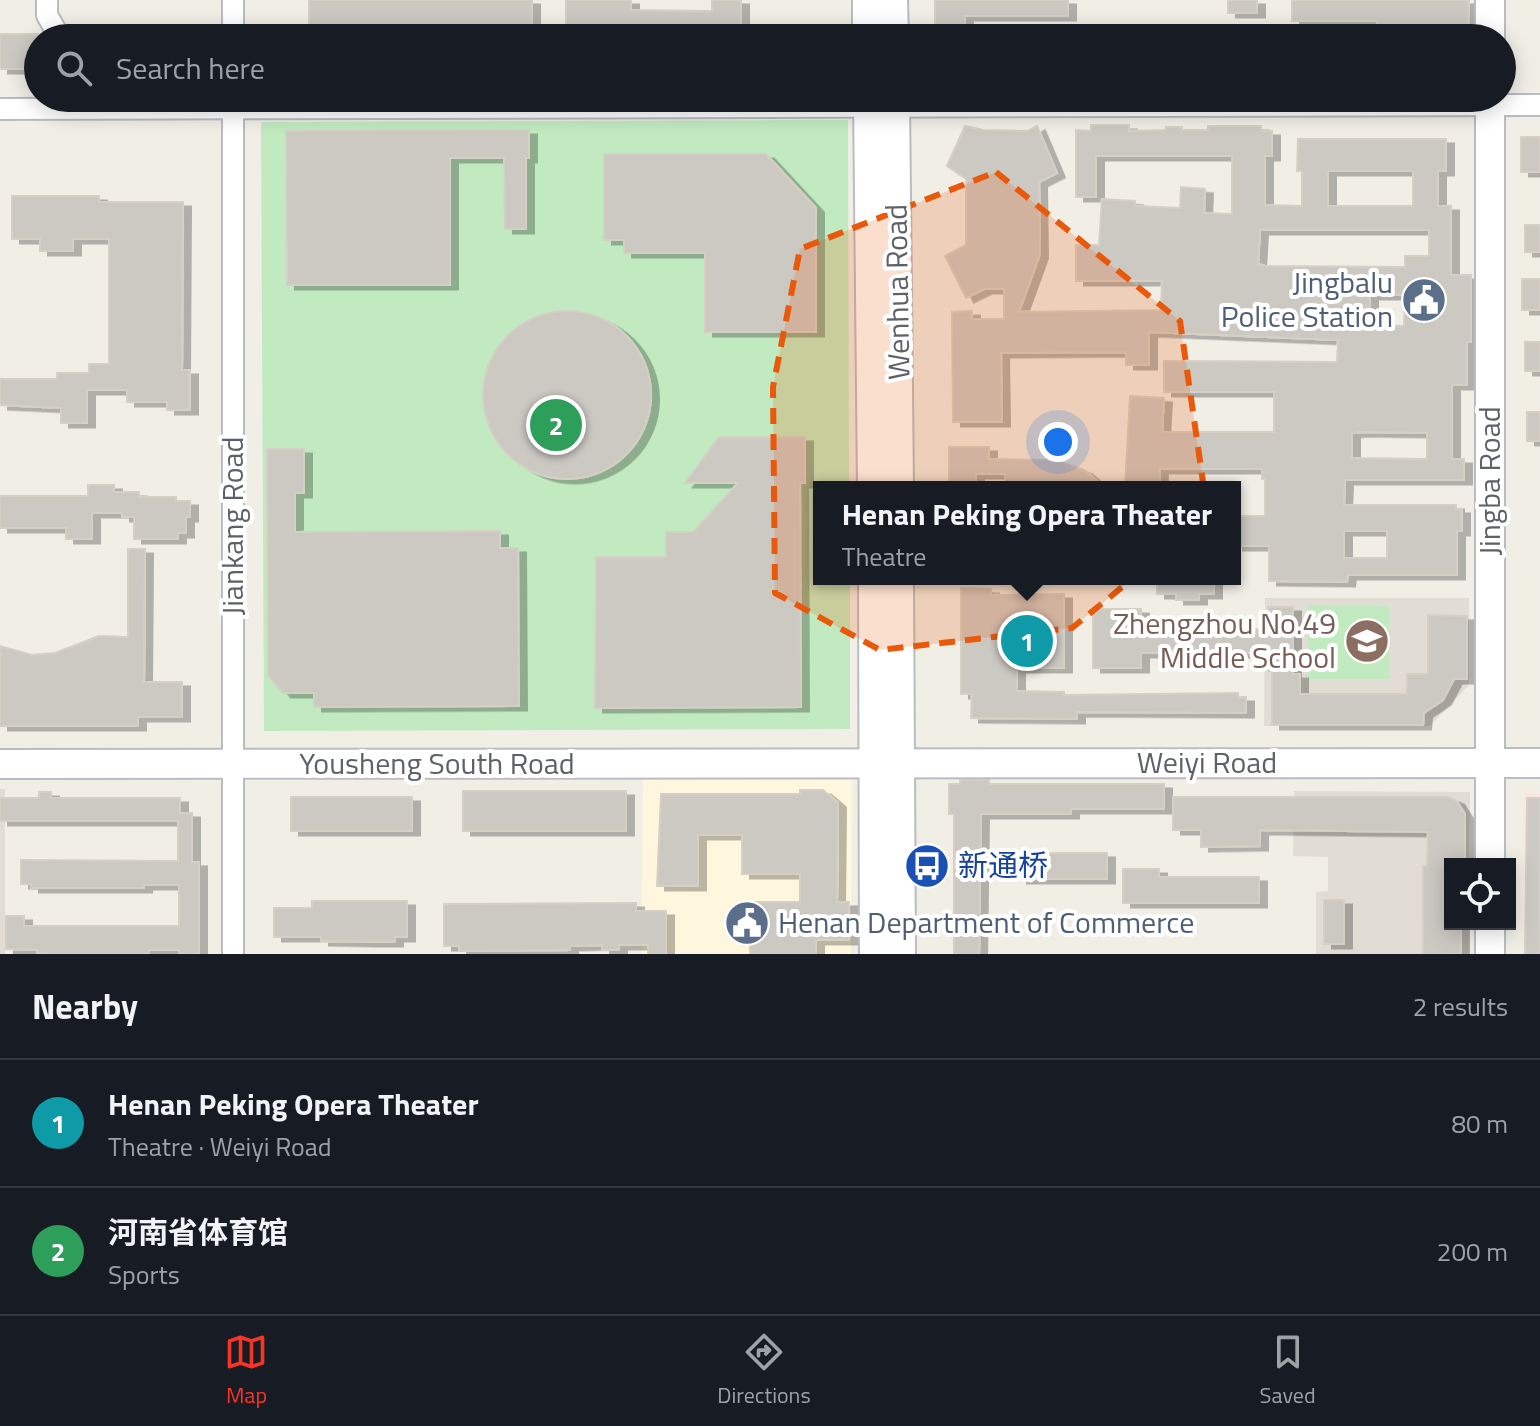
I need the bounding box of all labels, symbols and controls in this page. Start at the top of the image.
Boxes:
search box [24,24,1516,112]
text: Search here [116,45,265,91]
icon: search [52,46,96,90]
street label: Wenhua Road [872,204,922,380]
place label: Jingbalu Police Station [1221,259,1393,339]
public building icon: Jingbalu Police Station [1400,276,1448,324]
pin: 2 [530,395,582,455]
street label: Jingba Road [1466,406,1512,556]
your location [1038,422,1078,462]
street label: Jiankang Road [209,437,255,615]
popup [813,481,1241,585]
text: Henan Peking Opera Theater [842,491,1212,537]
text: Theatre [842,537,927,576]
place label: Zhengzhou No.49 Middle School [1113,600,1336,680]
pin: 1 [1001,611,1053,671]
school or university icon: Zhengzhou No.49 Middle School [1343,617,1391,665]
street label: Weiyi Road [1137,739,1277,785]
street label: Yousheng South Road [299,740,575,786]
bus stop icon: 新通桥 [903,842,951,890]
place label: 新通桥 [958,842,1048,888]
map controls [1444,858,1516,930]
button: locate [1444,858,1516,930]
public building icon: Henan Department of Commerce [723,899,771,947]
place label: Henan Department of Commerce [778,899,1194,945]
text: Nearby [32,980,138,1032]
text: 2 results [1413,987,1508,1026]
text: Henan Peking Opera Theater [108,1081,479,1127]
text: 1 [51,1104,65,1143]
text: 80 m [1451,1104,1508,1143]
text: Theatre · Weiyi Road [108,1127,331,1166]
text: 河南省体育馆 [108,1209,288,1255]
text: 2 [51,1232,65,1271]
text: 200 m [1437,1232,1508,1271]
text: Sports [108,1255,180,1294]
tab: Map [224,1330,268,1412]
tab: Directions [717,1330,811,1412]
tab: Saved [1260,1330,1316,1412]

